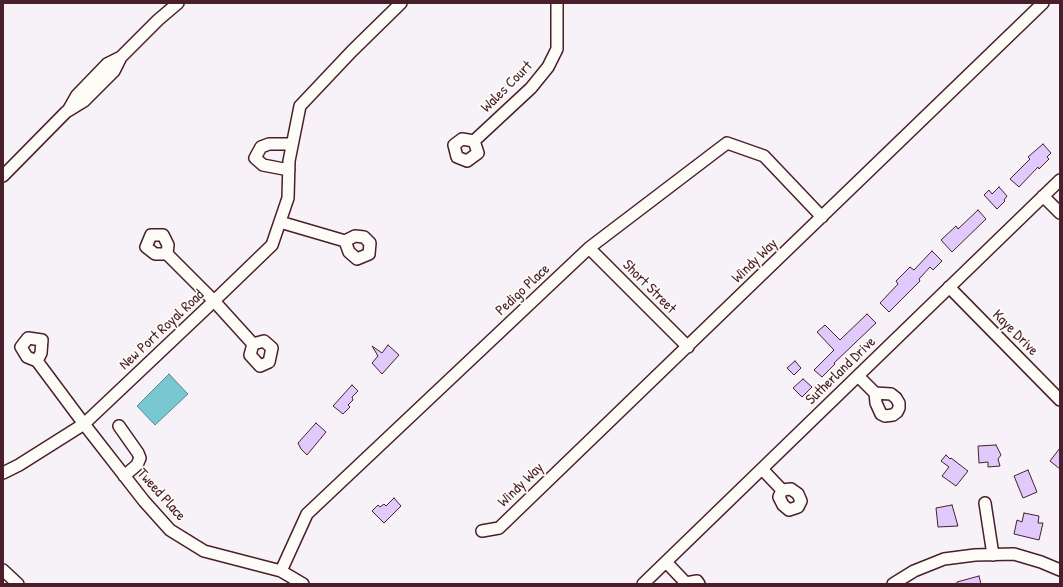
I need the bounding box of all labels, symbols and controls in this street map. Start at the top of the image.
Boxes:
street label: Wales Court [477,57,537,117]
street label: Windy Way [728,235,782,287]
street label: Short Street [618,256,680,318]
street label: Pedigo Place [492,260,554,320]
street label: New Port Royal Road [116,286,208,374]
street label: Kaye Drive [988,306,1042,360]
street label: Sutherland Drive [802,333,880,409]
street label: Windy Way [494,459,548,511]
street label: Tweed Place [133,465,189,525]

